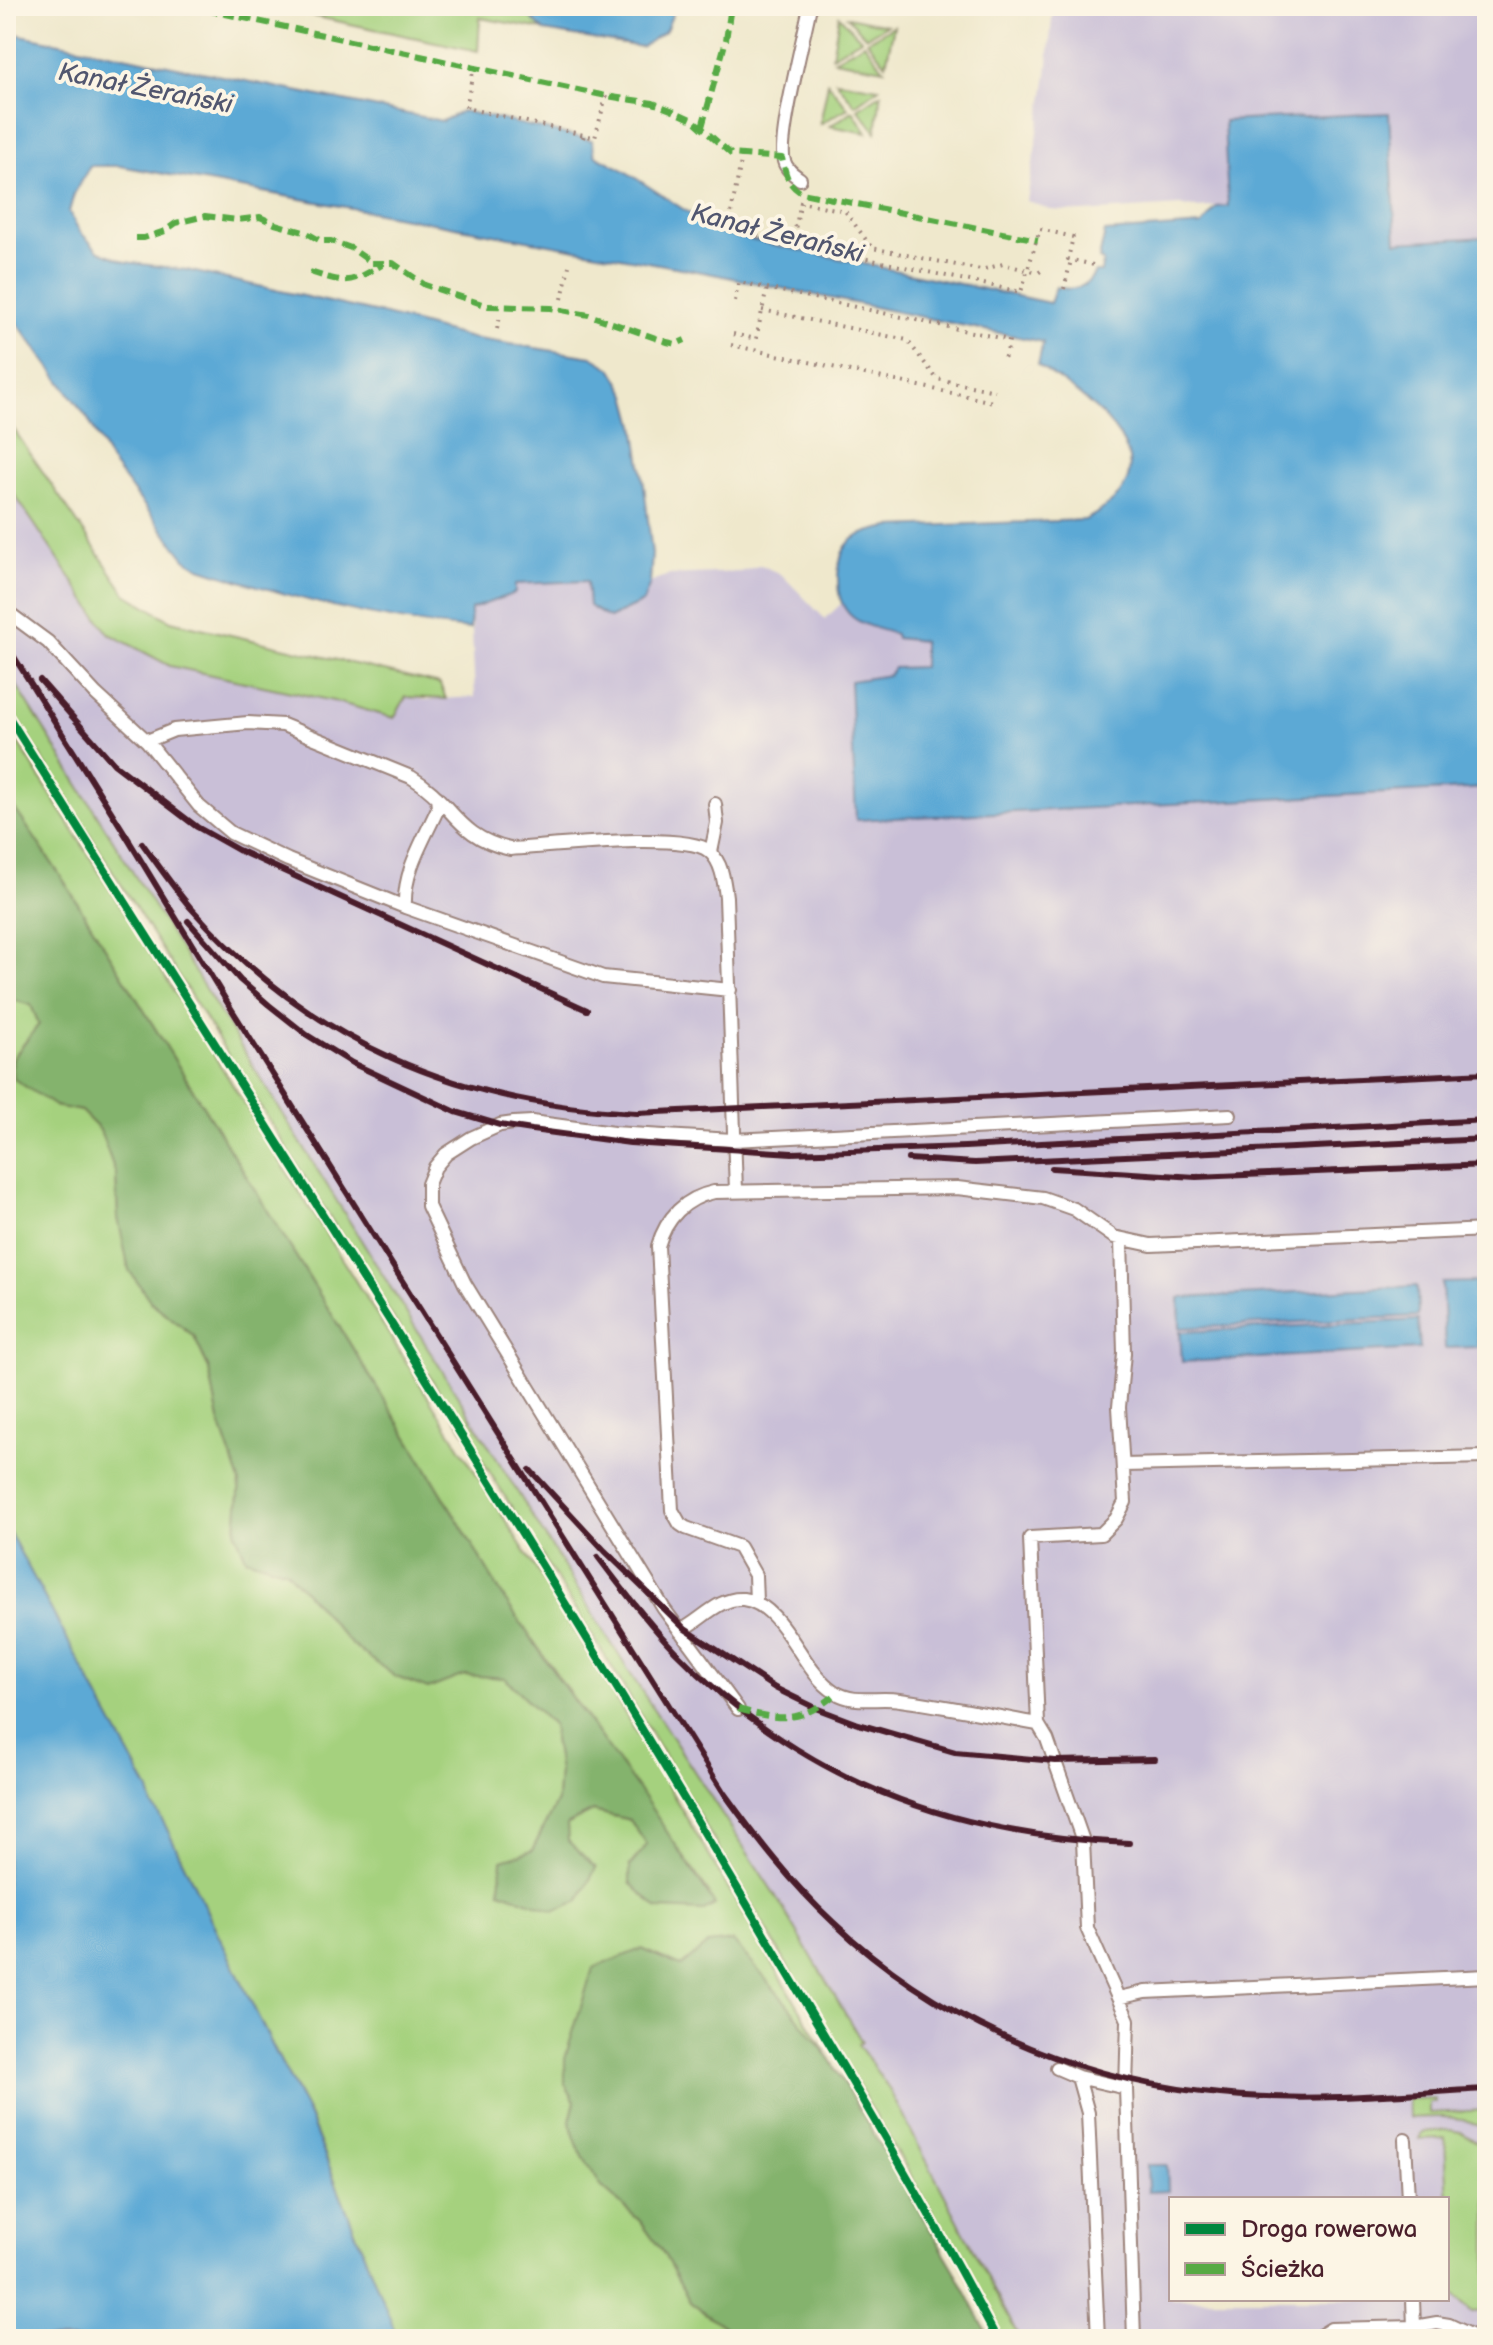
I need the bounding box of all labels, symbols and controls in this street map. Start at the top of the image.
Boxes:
water label: Kanał Żerański [55,56,236,121]
water label: Kanał Żerański [688,197,868,271]
legend [1169,2197,1449,2301]
text: Droga rowerowa [1241,2215,1417,2244]
text: Ścieżka [1241,2254,1325,2284]

